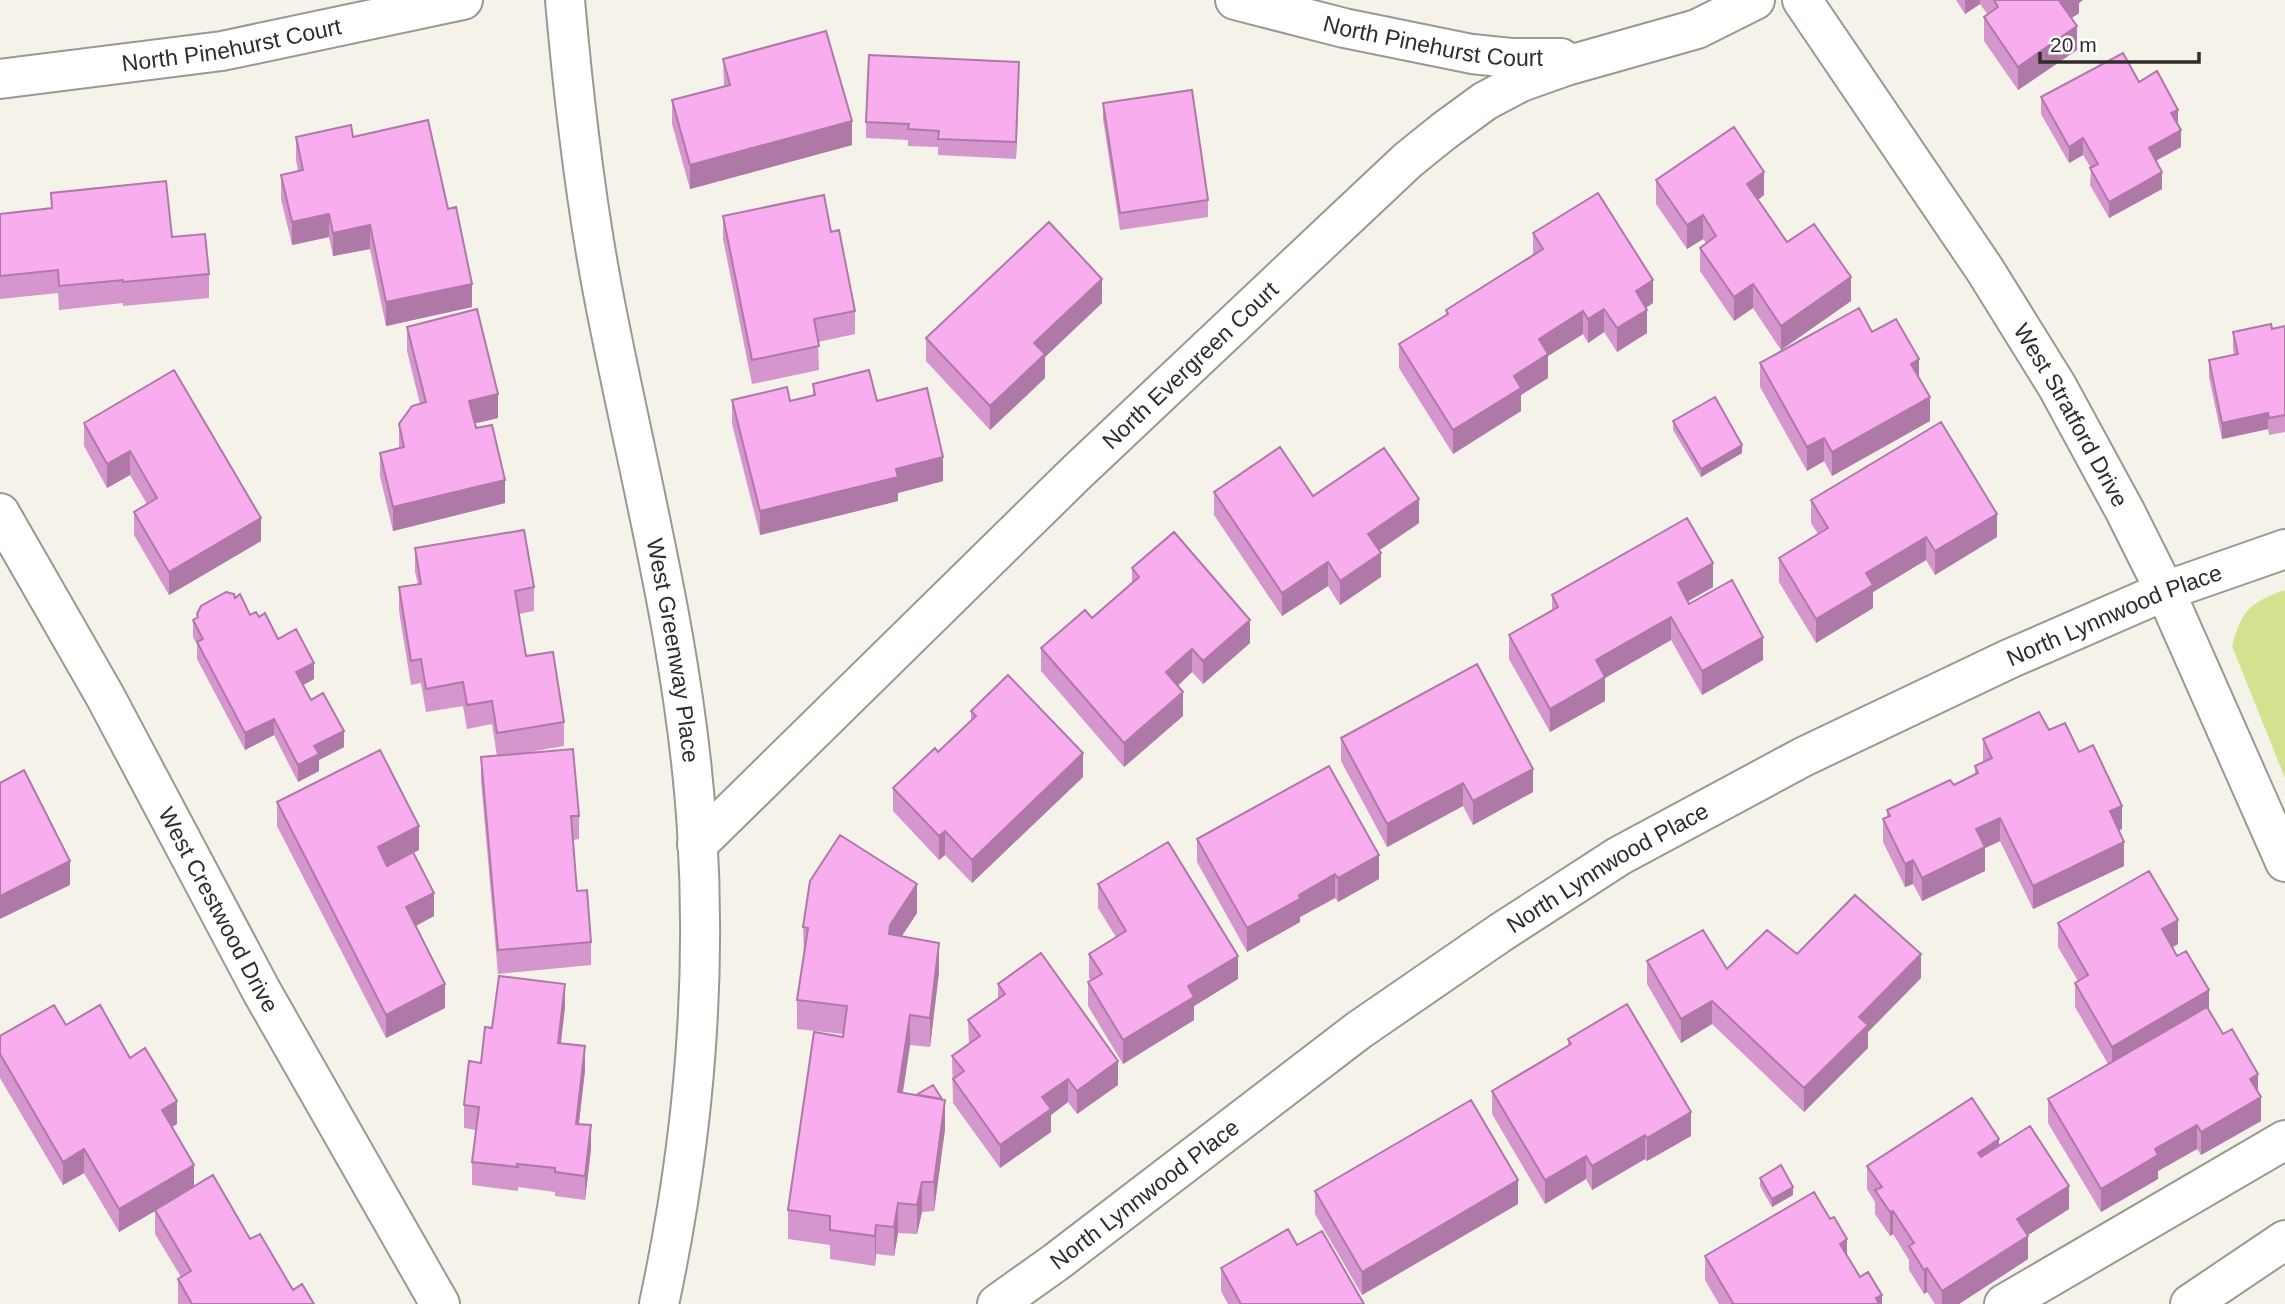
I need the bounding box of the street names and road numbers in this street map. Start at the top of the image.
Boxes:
street label: North Pinehurst Court [1321,10,1544,71]
street label: North Pinehurst Court [120,13,344,77]
street label: North Evergreen Court [1097,276,1284,454]
street label: West Stratford Drive [2008,319,2133,511]
street label: West Greenway Place [641,536,704,764]
street label: North Lynnwood Place [2003,559,2225,671]
street label: North Lynnwood Place [1502,797,1713,938]
street label: West Crestwood Drive [153,803,284,1017]
street label: North Lynnwood Place [1045,1114,1244,1275]

